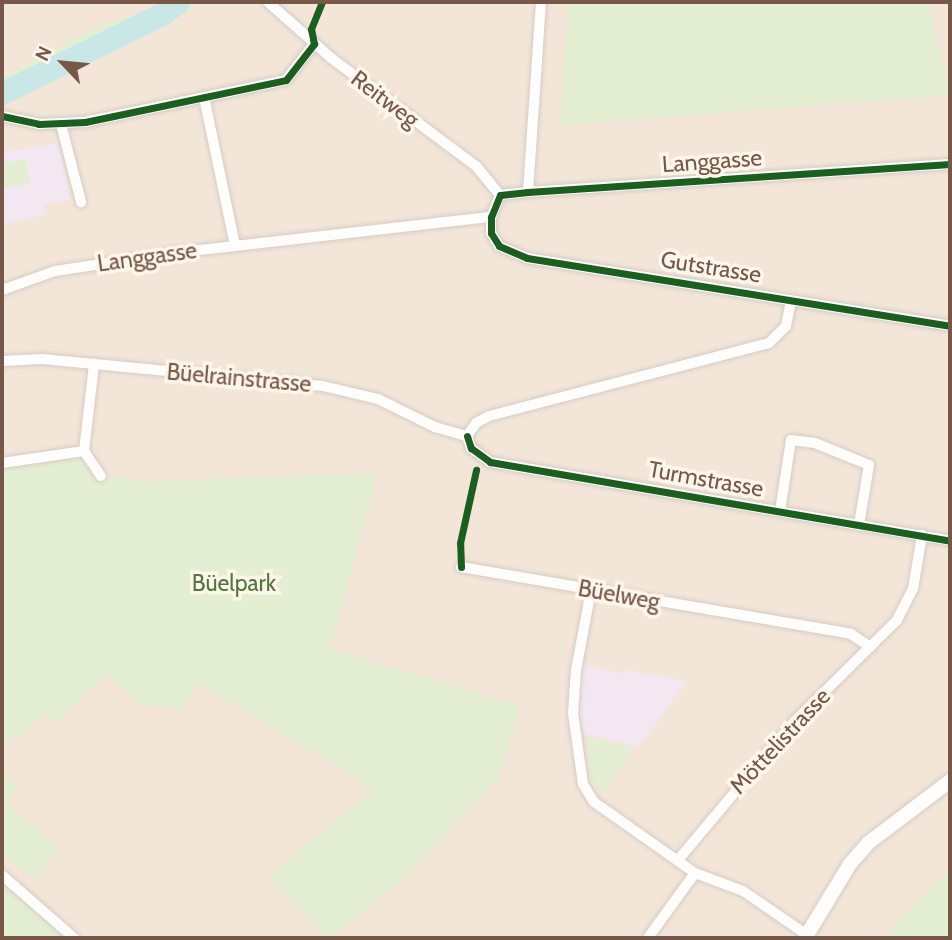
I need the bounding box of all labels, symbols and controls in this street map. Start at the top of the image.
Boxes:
north arrow [28,28,98,98]
text: N [30,42,57,65]
street label: Reitweg [346,65,424,133]
street label: Langgasse [661,144,763,178]
street label: Langgasse [95,236,199,278]
street label: Gutstrasse [659,245,763,289]
street label: Büelrainstrasse [166,358,312,398]
street label: Turmstrasse [646,455,766,503]
park label: Büelpark [192,569,276,597]
street label: Büelweg [576,574,662,616]
street label: Möttelistrasse [724,682,836,800]

